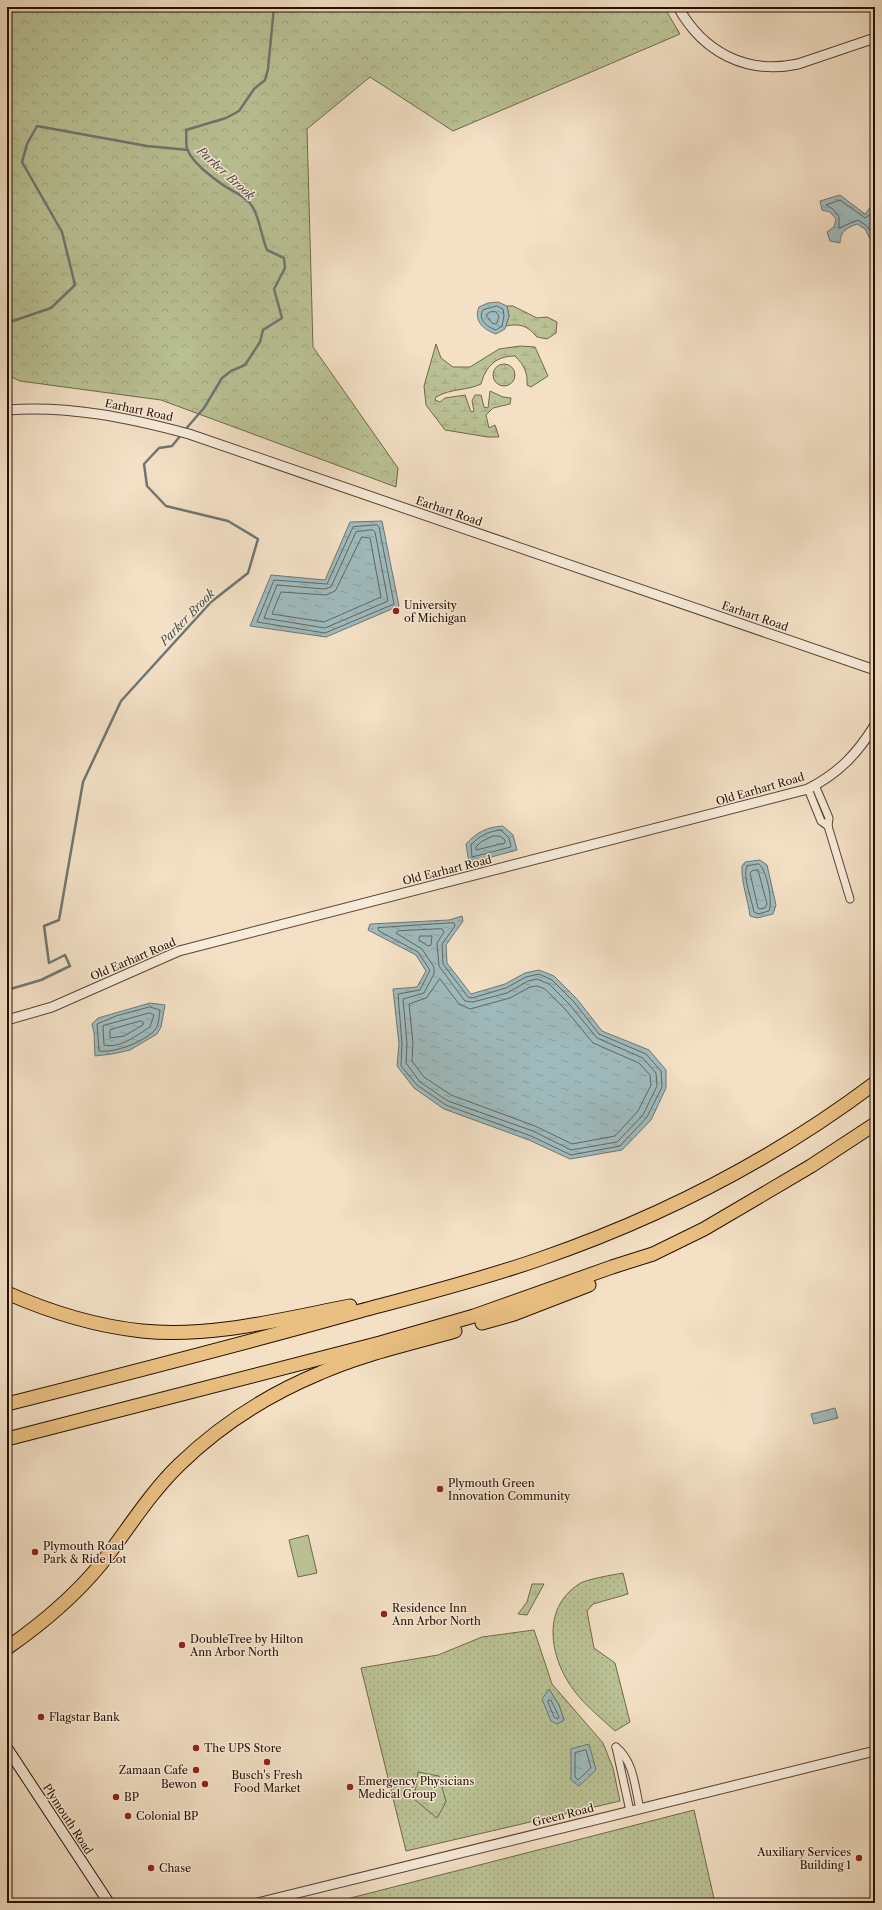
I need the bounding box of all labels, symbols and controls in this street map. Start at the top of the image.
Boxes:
water label: Parker Brook [193,142,259,203]
street label: Earhart Road [104,396,175,424]
street label: Earhart Road [414,493,484,529]
water label: Parker Brook [156,585,218,649]
place label: University of Michigan [404,598,467,625]
street label: Earhart Road [720,598,790,634]
marker: University of Michigan [391,606,401,616]
street label: Old Earhart Road [714,770,806,808]
street label: Old Earhart Road [401,852,493,888]
street label: Old Earhart Road [88,935,178,983]
place label: Plymouth Green Innovation Community [448,1476,571,1503]
marker: Plymouth Green Innovation Community [435,1484,445,1494]
place label: Plymouth Road Park & Ride Lot [43,1539,127,1566]
marker: Plymouth Road Park & Ride Lot [30,1547,40,1557]
place label: Residence Inn Ann Arbor North [391,1601,481,1628]
marker: Residence Inn Ann Arbor North [379,1609,389,1619]
place label: DoubleTree by Hilton Ann Arbor North [189,1632,304,1659]
marker: DoubleTree by Hilton Ann Arbor North [177,1640,187,1650]
place label: Flagstar Bank [49,1710,120,1724]
marker: Flagstar Bank [36,1712,46,1722]
place label: The UPS Store [204,1741,281,1755]
marker: The UPS Store [191,1743,201,1753]
marker: Busch's Fresh Food Market [262,1757,272,1767]
place label: Zamaan Cafe [119,1763,188,1777]
marker: Zamaan Cafe [191,1765,201,1775]
place label: Busch's Fresh Food Market [231,1768,303,1795]
place label: Emergency Physicians Medical Group [358,1774,474,1801]
place label: Bewon [161,1777,197,1791]
marker: Bewon [200,1779,210,1789]
street label: Plymouth Road [40,1781,96,1857]
marker: Emergency Physicians Medical Group [345,1782,355,1792]
place label: BP [124,1790,139,1804]
marker: BP [111,1792,121,1802]
street label: Green Road [531,1801,595,1829]
place label: Colonial BP [136,1809,198,1823]
marker: Colonial BP [123,1811,133,1821]
place label: Auxiliary Services Building 1 [756,1845,851,1872]
marker: Auxiliary Services Building 1 [854,1853,864,1863]
place label: Chase [159,1861,191,1875]
marker: Chase [146,1863,156,1873]

